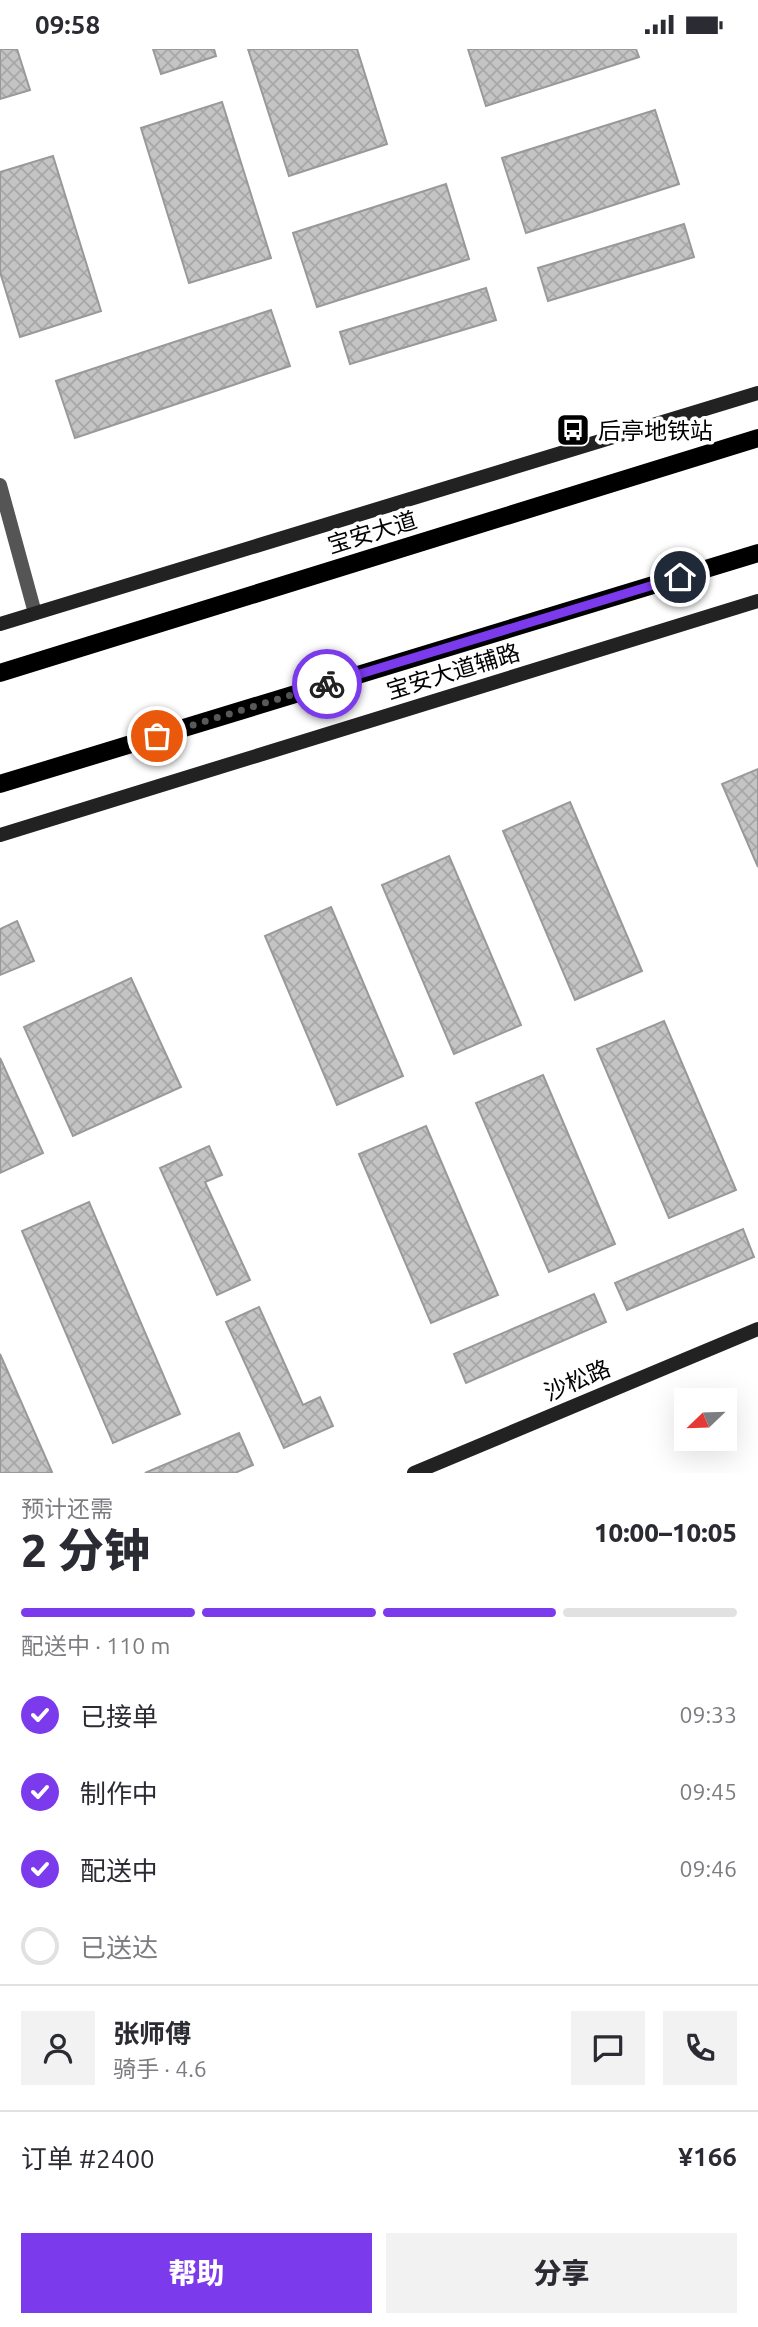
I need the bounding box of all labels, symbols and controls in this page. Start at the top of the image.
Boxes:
text: 09:58 [35,10,100,39]
bus stop icon: 后亭地铁站 [554,411,592,449]
place label: 后亭地铁站 [598,418,713,443]
street label: 宝安大道 [324,507,420,557]
pin [650,547,710,607]
icon: home [661,558,699,596]
street label: 宝安大道辅路 [383,639,523,703]
courier [292,649,362,719]
icon: bike [308,665,346,703]
pin [127,706,187,766]
icon: bag [138,717,176,755]
street label: 沙松路 [540,1355,614,1405]
north arrow [674,1388,737,1451]
map controls [674,1388,737,1451]
text: 预计还需 [21,1496,113,1521]
text: 10:00–10:05 [594,1518,737,1547]
text: 2 分钟 [21,1524,150,1576]
text: 配送中 · 110 m [21,1633,170,1658]
icon: check [21,1696,59,1734]
text: 已接单 [80,1702,158,1731]
text: 09:33 [679,1702,737,1727]
icon: check [21,1773,59,1811]
text: 制作中 [80,1779,158,1808]
text: 09:45 [679,1779,737,1804]
icon: check [21,1850,59,1888]
text: 配送中 [80,1856,158,1885]
text: 09:46 [679,1856,737,1881]
text: 已送达 [80,1933,158,1962]
button: person [21,2011,95,2085]
button: chat [571,2011,645,2085]
button: phone [663,2011,737,2085]
text: 张师傅 [113,2019,191,2048]
text: 骑手 · 4.6 [113,2056,207,2081]
text: ¥166 [678,2142,737,2171]
text: 订单 #2400 [21,2144,155,2173]
button: 帮助 [21,2233,372,2313]
button: 分享 [386,2233,737,2313]

